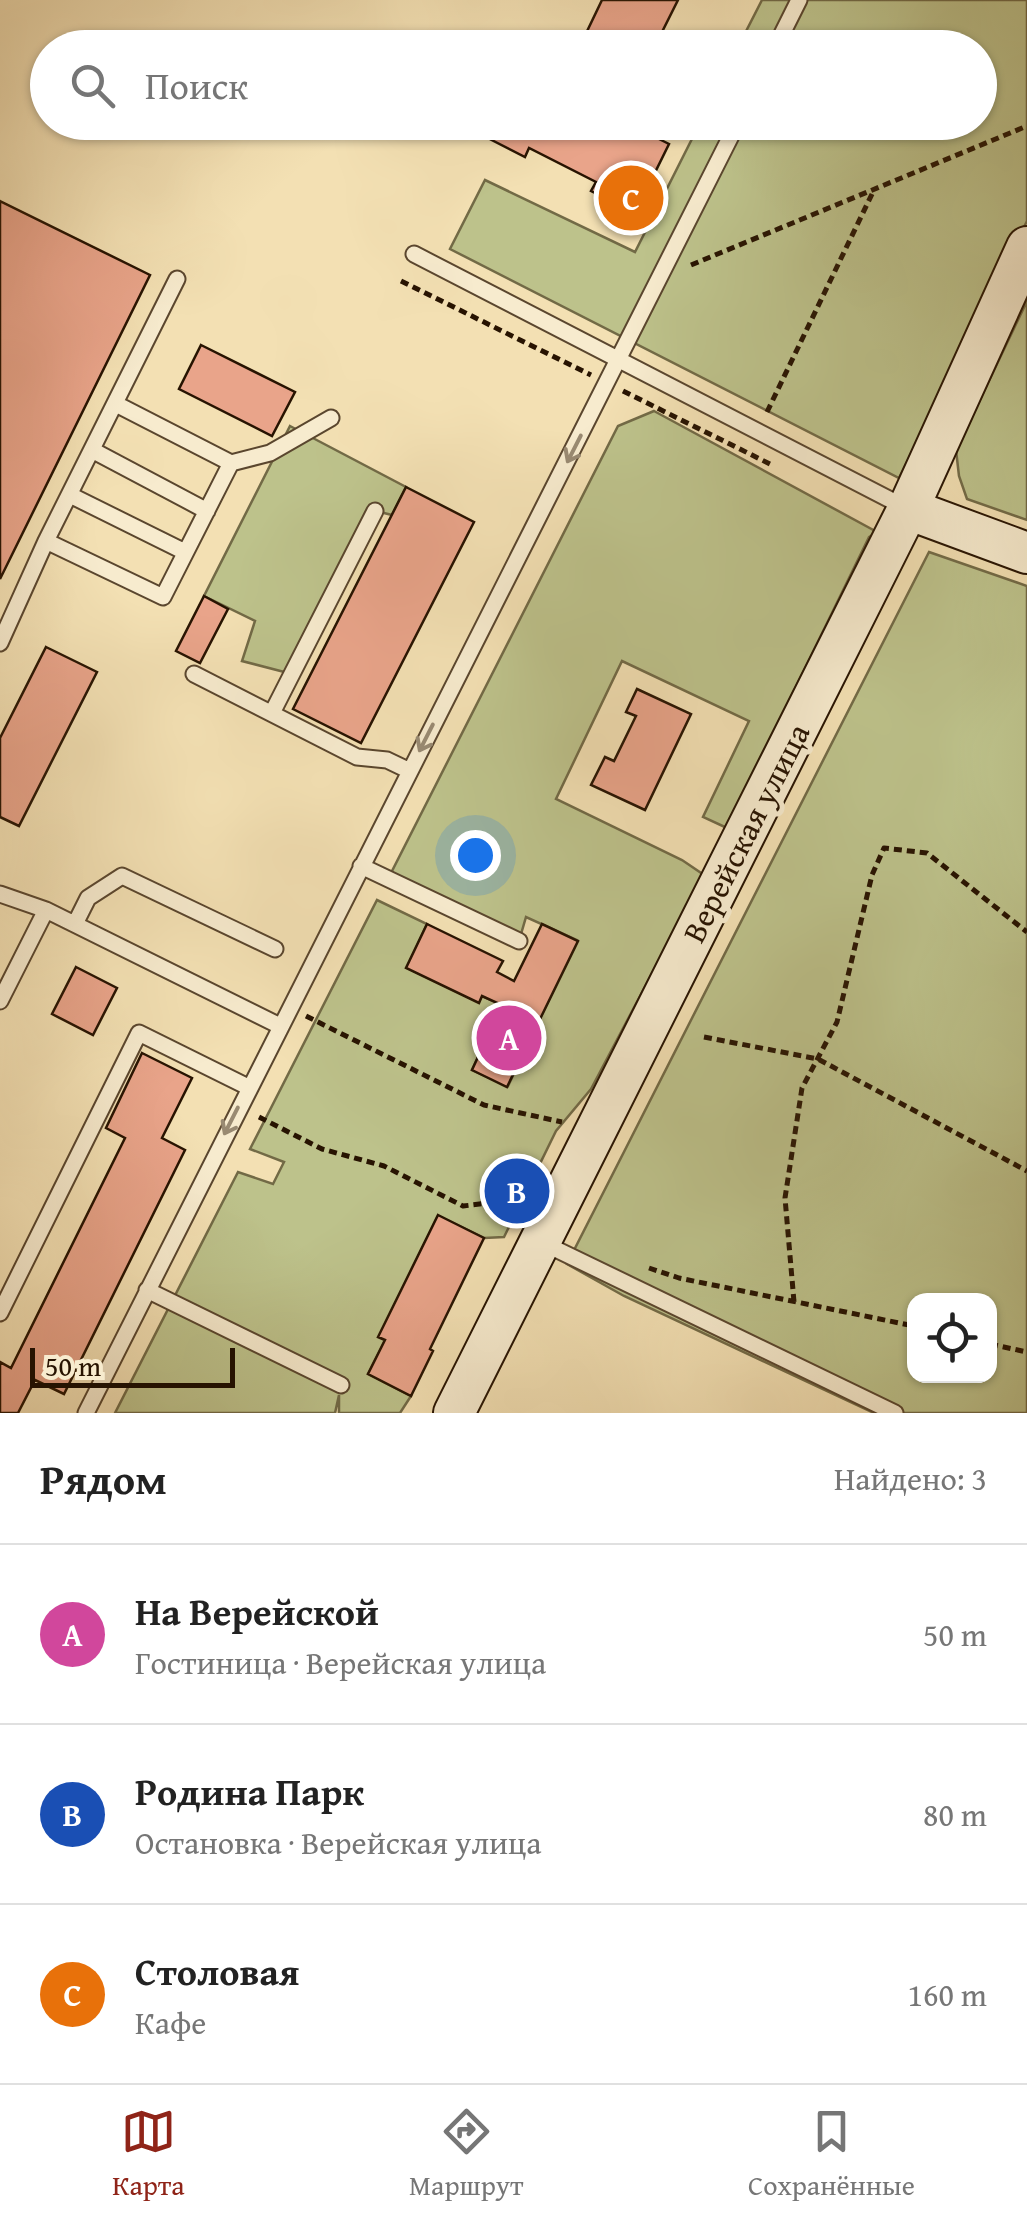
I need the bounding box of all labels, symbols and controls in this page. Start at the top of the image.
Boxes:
search box [30,30,997,140]
text: Поиск [145,57,248,113]
icon: search [65,58,120,113]
pin: C [598,160,664,236]
one-way arrow [564,433,583,463]
street label: Верейская улица [670,714,821,950]
one-way arrow [416,723,435,753]
your location [450,830,501,881]
pin: A [476,1000,542,1076]
one-way arrow [221,1106,240,1136]
pin: B [484,1154,550,1228]
map controls [907,1293,997,1383]
button: locate [907,1293,997,1383]
scale bar [30,1343,235,1388]
text: 50 m [45,1345,101,1386]
text: Рядом [40,1448,167,1509]
text: Найдено: 3 [834,1455,987,1502]
text: На Верейской [135,1583,379,1639]
text: A [62,1611,83,1658]
text: 50 m [923,1611,987,1658]
text: Гостиница · Верейская улица [135,1639,546,1686]
text: Родина Парк [135,1763,364,1819]
text: B [63,1791,82,1838]
text: 80 m [923,1791,987,1838]
text: Остановка · Верейская улица [135,1819,541,1866]
text: Столовая [135,1943,299,1999]
text: C [63,1971,82,2018]
text: 160 m [908,1971,987,2018]
text: Кафе [135,1999,206,2046]
tab: Карта [112,2104,185,2205]
tab: Маршрут [409,2104,524,2205]
tab: Сохранённые [748,2104,915,2205]

